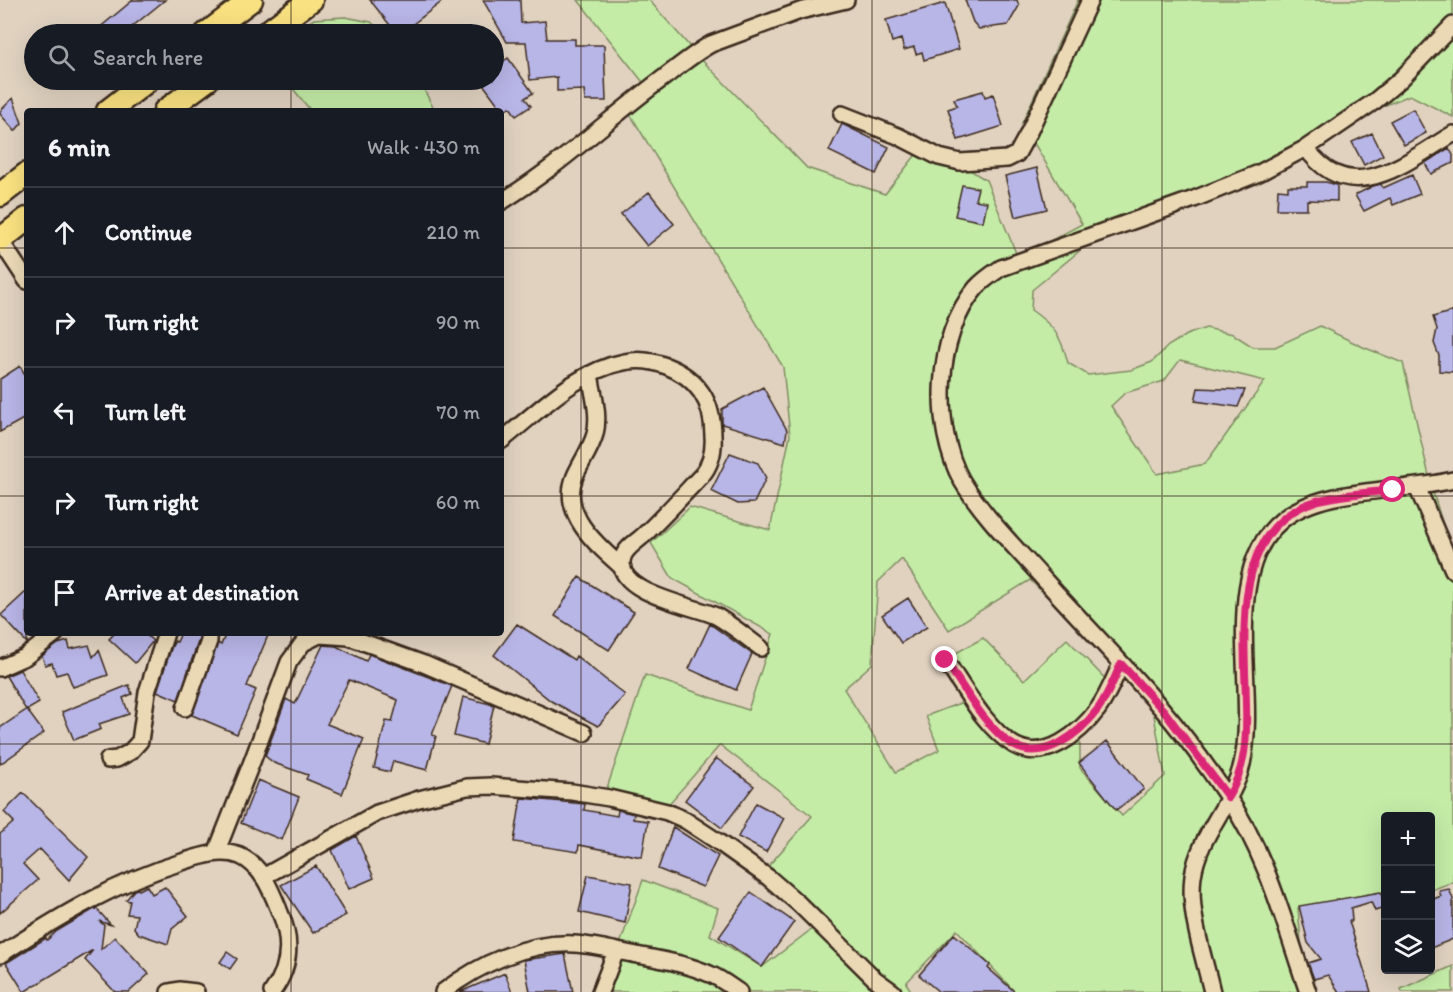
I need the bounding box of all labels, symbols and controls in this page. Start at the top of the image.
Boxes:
search box [24,24,504,90]
icon: search [45,41,78,74]
text: Search here [93,44,203,71]
text: 6 min [48,131,110,163]
text: Walk · 430 m [367,135,480,159]
icon: ahead [48,216,81,249]
text: Continue [105,219,192,246]
text: 210 m [427,220,480,244]
icon: right [48,306,81,339]
text: Turn right [105,309,199,336]
text: 90 m [436,310,480,334]
icon: left [48,396,81,429]
text: Turn left [105,399,186,426]
text: 70 m [436,400,480,424]
route start [1379,476,1405,502]
icon: right [48,486,81,519]
text: Turn right [105,489,199,516]
text: 60 m [436,490,480,514]
icon: arrive [48,576,81,609]
text: Arrive at destination [105,579,299,606]
route end [931,646,957,672]
map controls [1381,812,1435,974]
button: + [1381,812,1435,866]
button: − [1381,866,1435,920]
button: layers [1381,920,1435,974]

